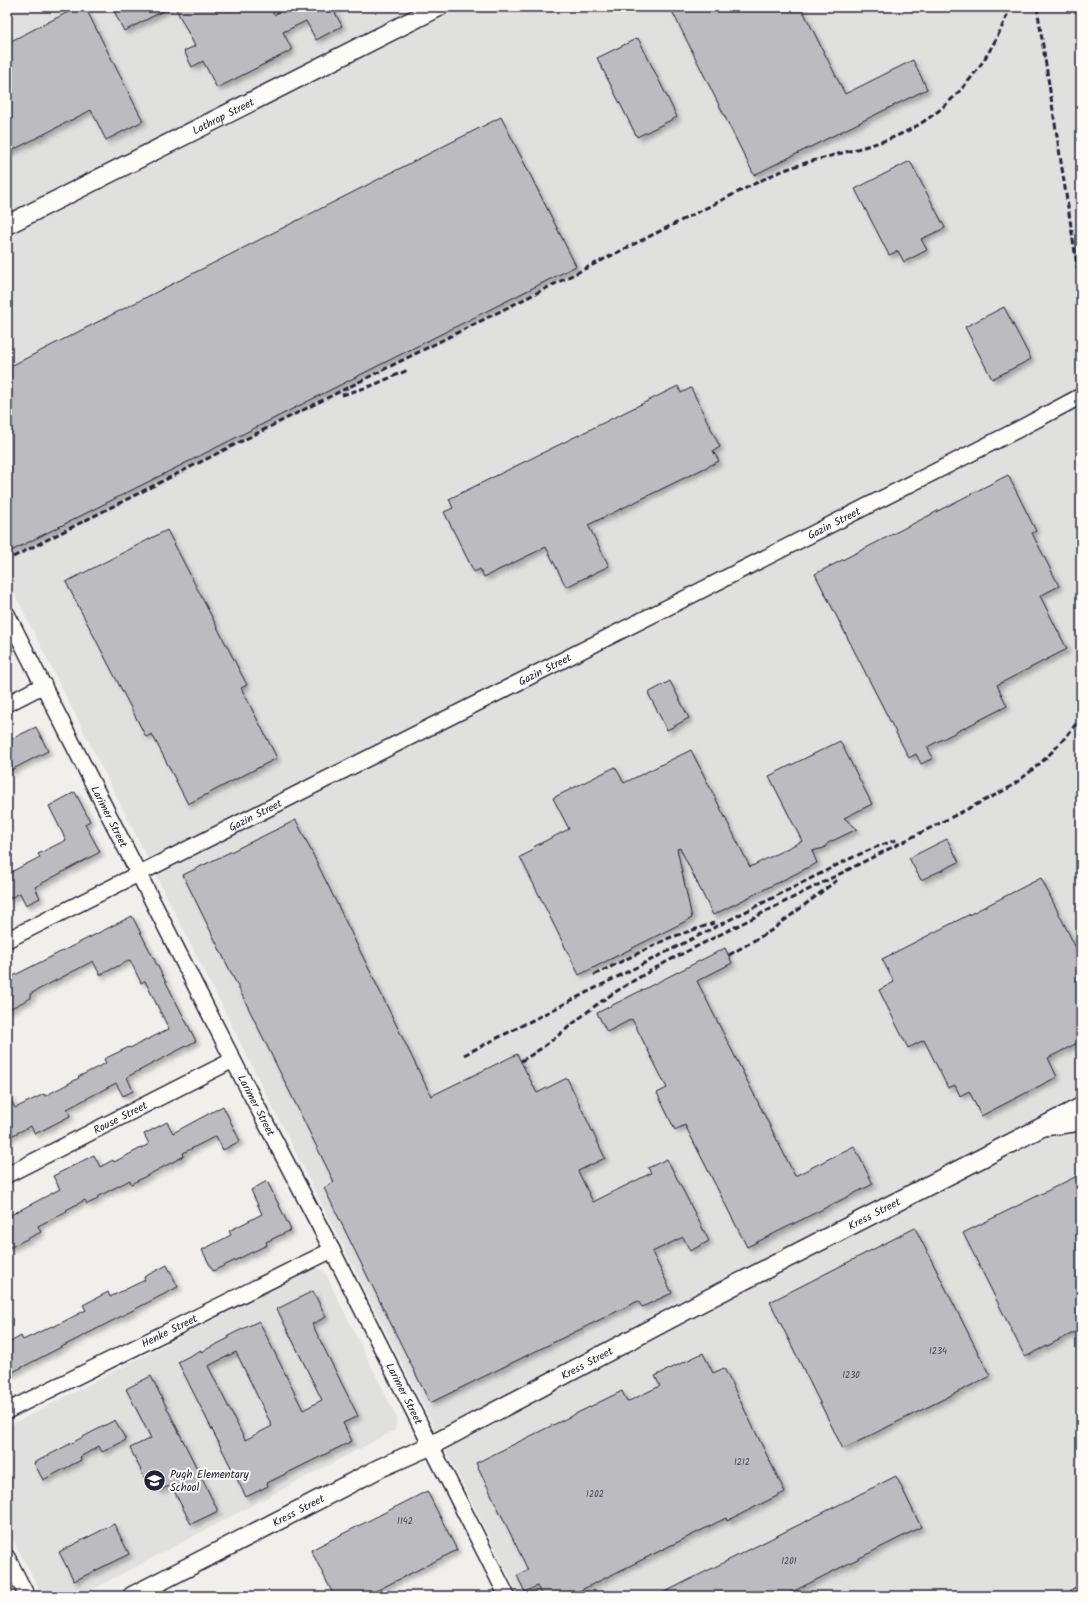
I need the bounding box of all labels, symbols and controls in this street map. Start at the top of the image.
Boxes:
street label: Lathrop Street [189,93,258,140]
street label: Gazin Street [804,503,865,545]
street label: Gazin Street [515,649,576,691]
street label: Larimer Street [85,783,132,852]
street label: Gazin Street [226,795,286,837]
street label: Larimer Street [232,1072,280,1140]
street label: Rouse Street [90,1097,152,1140]
street label: Kress Street [845,1193,905,1235]
street label: Henke Street [138,1310,201,1353]
street label: Kress Street [558,1342,617,1385]
house number: 1234 [929,1344,947,1359]
street label: Larimer Street [380,1360,427,1429]
house number: 1230 [842,1368,860,1383]
house number: 1212 [734,1455,750,1470]
place label: Pugh Elementary School [170,1466,250,1497]
school or university icon: Pugh Elementary School [141,1467,167,1493]
house number: 1202 [586,1487,604,1502]
street label: Kress Street [269,1490,329,1532]
house number: 1142 [397,1514,413,1529]
house number: 1201 [781,1554,797,1569]

